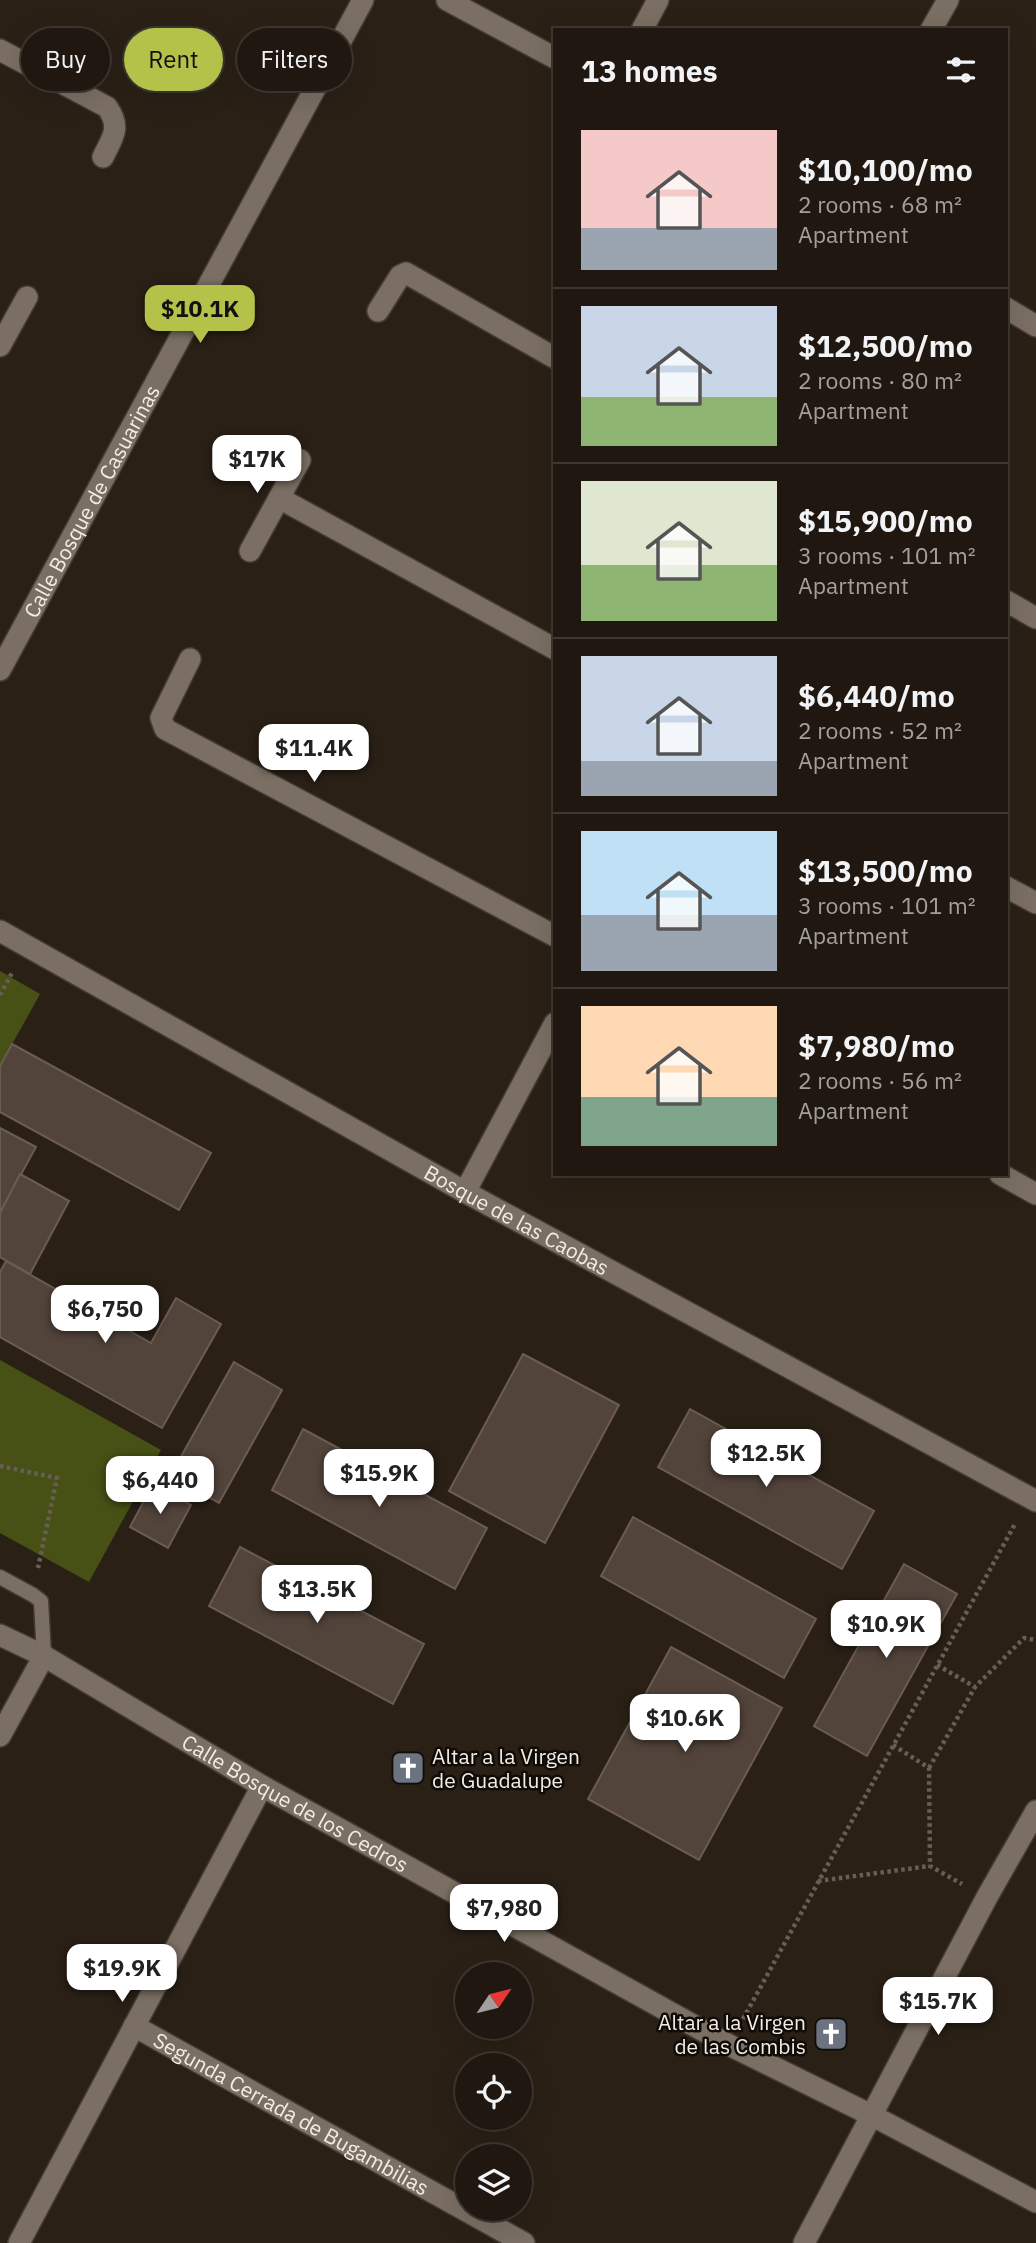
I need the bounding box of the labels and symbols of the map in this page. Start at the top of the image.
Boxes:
pin: $10.1K [143,286,257,345]
street label: Calle Bosque de Casuarinas [17,380,166,623]
pin: $17K [216,435,298,495]
pin: $11.4K [257,724,371,784]
street label: Bosque de las Caobas [419,1158,614,1282]
pin: $6,750 [48,1286,162,1345]
pin: $12.5K [709,1430,823,1489]
pin: $15.9K [322,1450,436,1509]
pin: $6,440 [103,1456,217,1516]
pin: $13.5K [260,1566,374,1625]
pin: $10.9K [829,1600,943,1660]
pin: $10.6K [628,1694,742,1754]
street label: Calle Bosque de los Cedros [177,1728,414,1879]
place label: Altar a la Virgen de Guadalupe [432,1742,580,1794]
church icon: Altar a la Virgen de Guadalupe [389,1749,427,1787]
pin: $7,980 [447,1884,561,1944]
pin: $19.9K [65,1944,179,2004]
north arrow [455,1962,532,2039]
pin: $15.7K [881,1978,995,2037]
place label: Altar a la Virgen de las Combis [658,2008,806,2060]
church icon: Altar a la Virgen de las Combis [812,2015,850,2053]
street label: Segunda Cerrada de Bugambilias [148,2026,434,2201]

